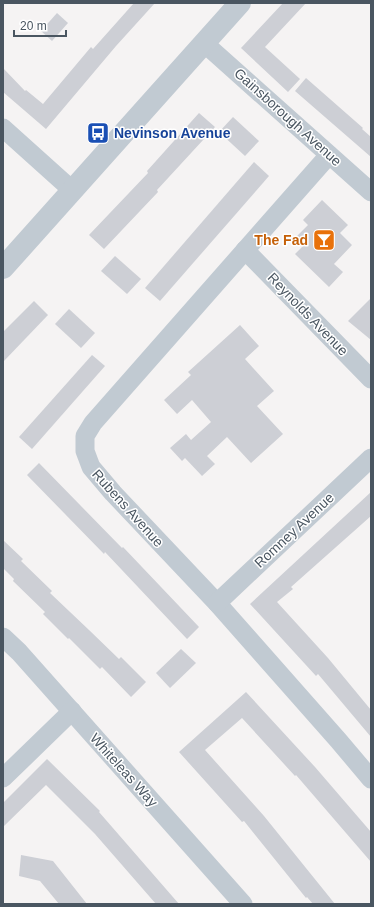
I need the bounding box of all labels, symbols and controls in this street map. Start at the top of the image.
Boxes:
scale bar [14,12,66,38]
text: 20 m [20,19,47,33]
street label: Gainsborough Avenue [231,65,345,169]
bus stop icon: Nevinson Avenue [85,120,111,146]
place label: Nevinson Avenue [114,125,231,141]
bar icon: The Fad [311,227,337,253]
place label: The Fad [254,232,308,248]
street label: Reynolds Avenue [264,269,352,359]
street label: Rubens Avenue [89,466,167,550]
street label: Romney Avenue [251,489,337,571]
street label: Whiteleas Way [87,730,161,810]

